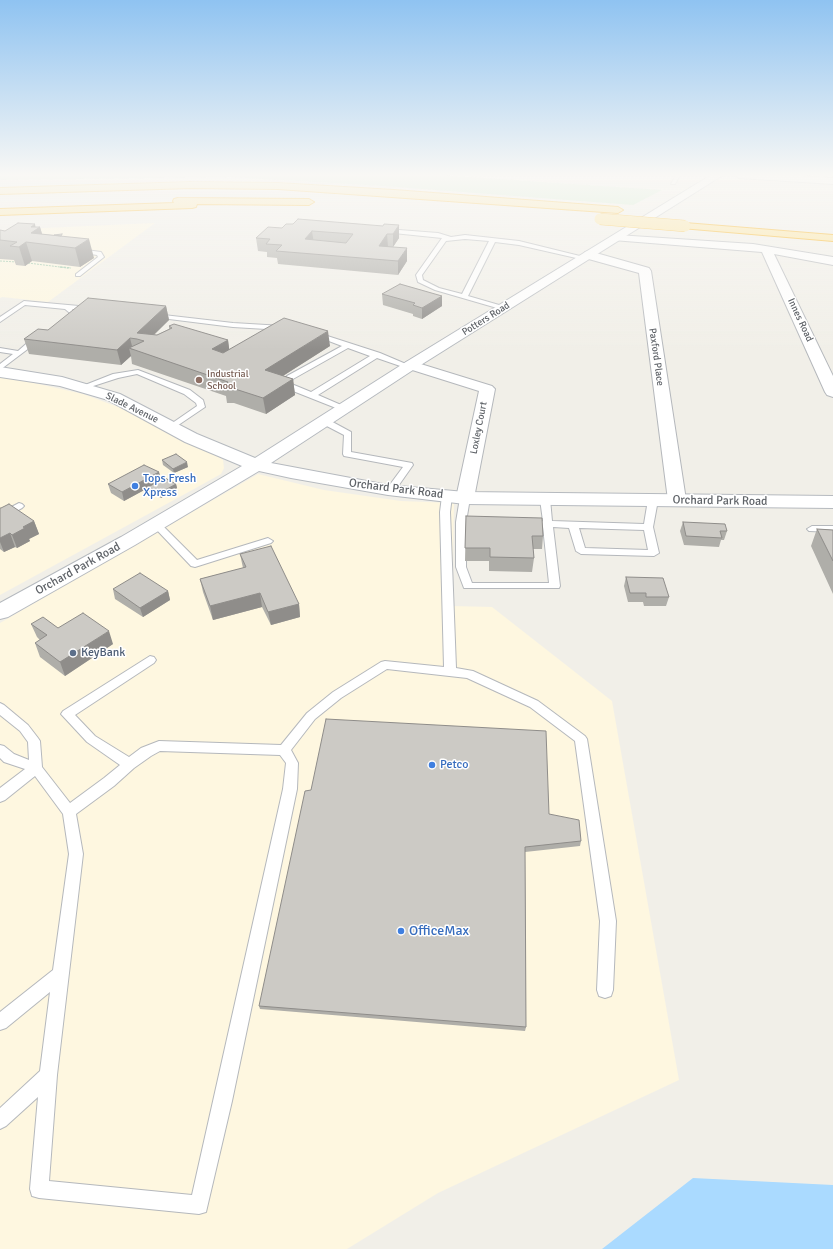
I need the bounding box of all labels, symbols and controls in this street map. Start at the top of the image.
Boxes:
street label: Innes Road [785,296,815,344]
street label: Potters Road [460,300,512,338]
street label: Paxford Place [646,327,666,387]
place label: Industrial School [207,368,249,392]
marker: Industrial School [194,375,204,385]
street label: Slade Avenue [104,390,160,426]
street label: Loxley Court [468,401,490,455]
place label: Tops Fresh Xpress [143,472,196,500]
street label: Orchard Park Road [348,476,444,502]
marker: Tops Fresh Xpress [130,481,140,491]
street label: Orchard Park Road [672,493,768,509]
street label: Orchard Park Road [33,540,123,598]
place label: KeyBank [81,646,125,660]
marker: KeyBank [68,648,78,658]
place label: Petco [440,758,468,772]
marker: Petco [427,760,437,770]
place label: OfficeMax [409,923,469,939]
marker: OfficeMax [396,926,406,936]

